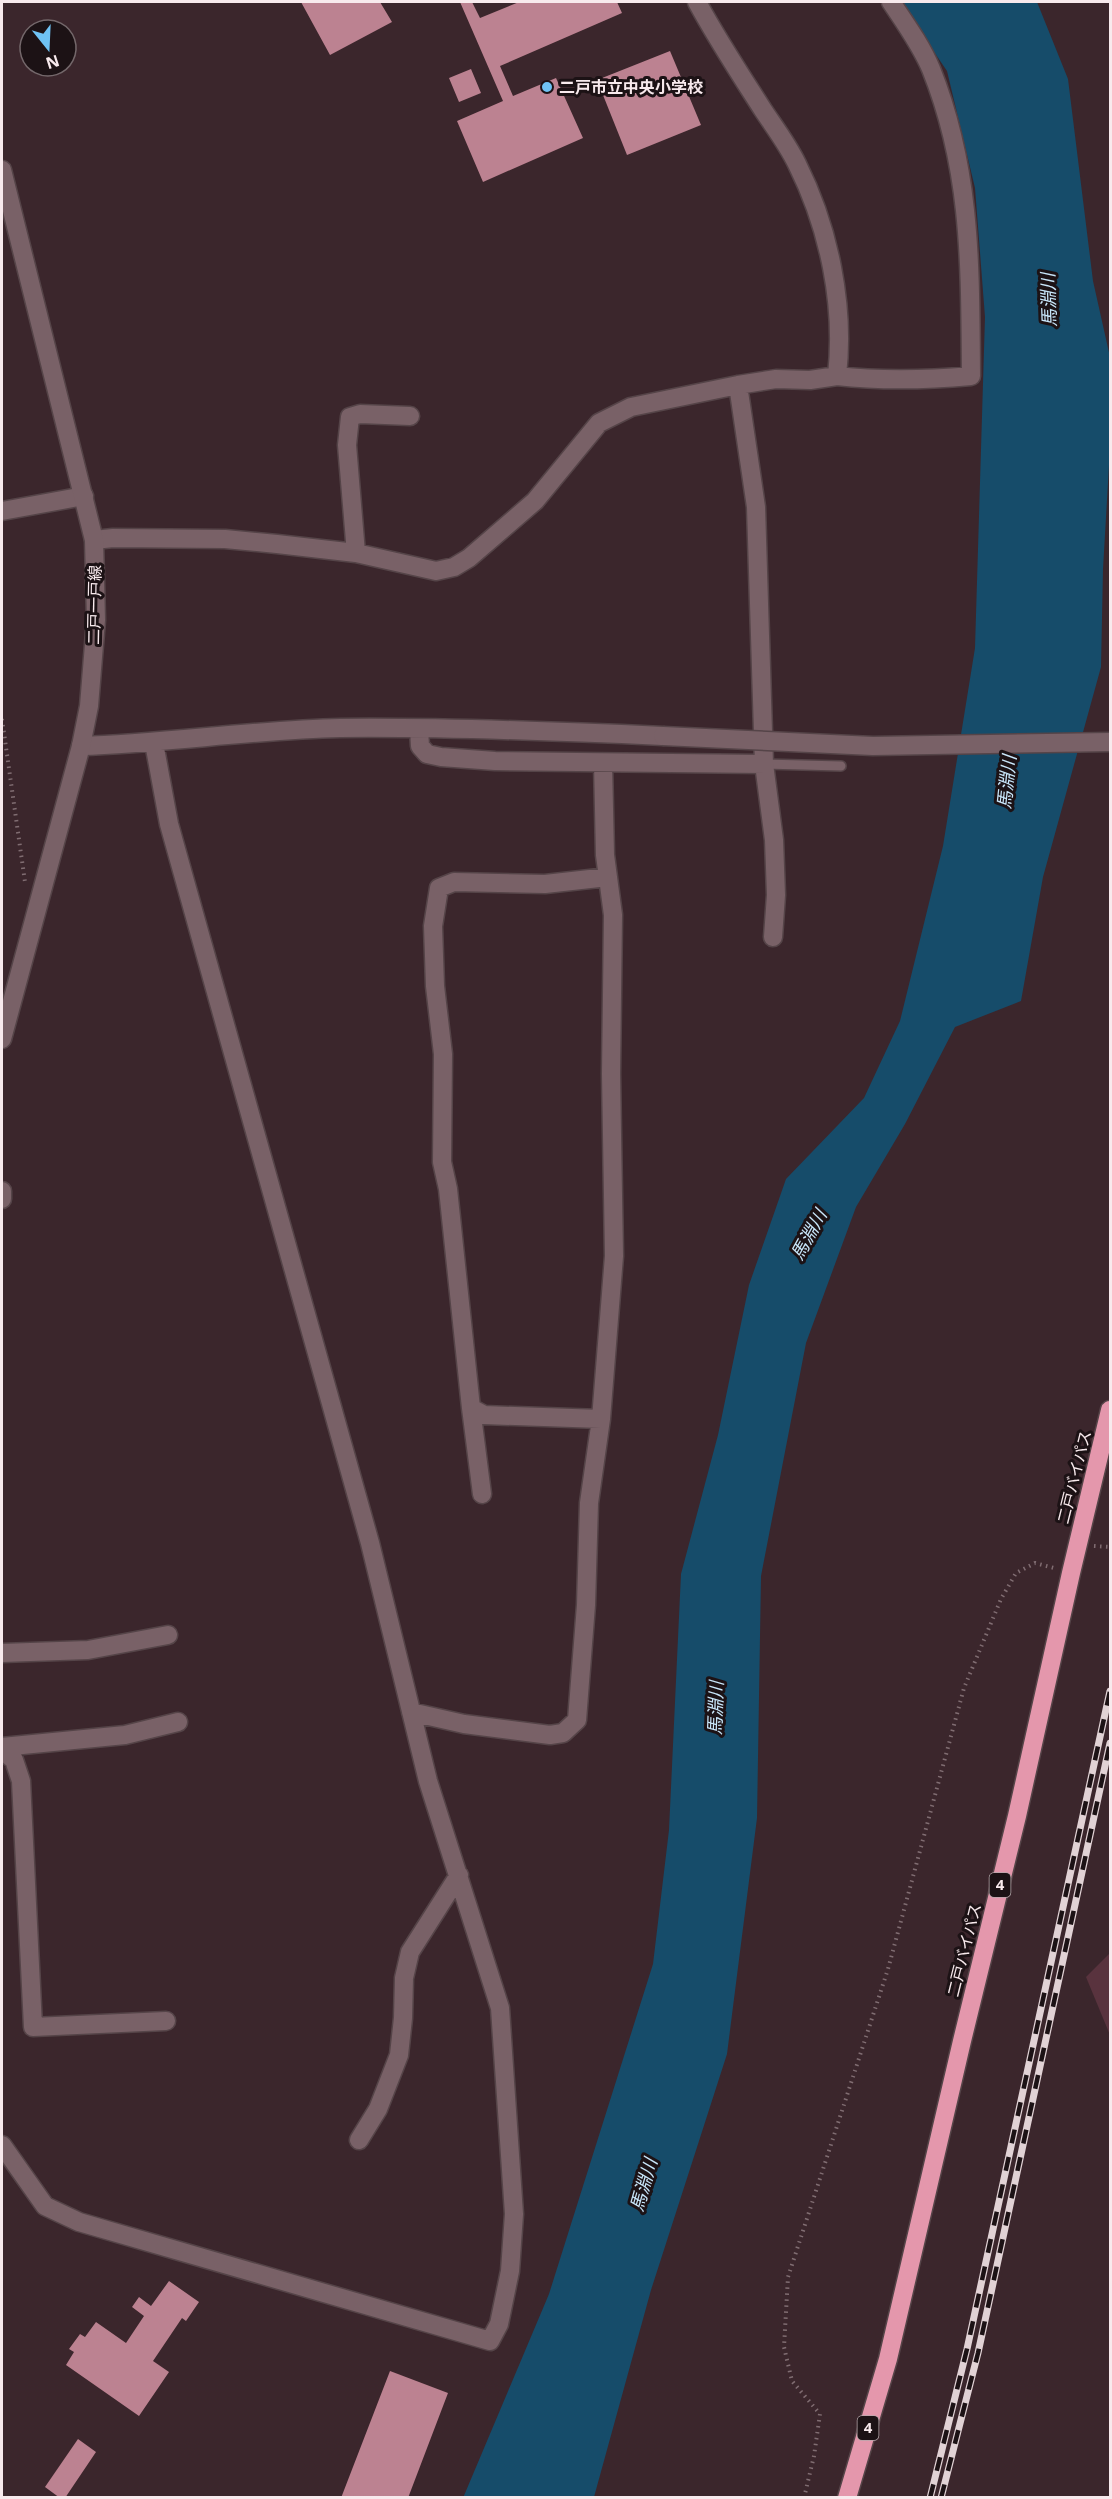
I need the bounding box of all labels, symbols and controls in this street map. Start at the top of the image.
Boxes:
north arrow [18,18,78,78]
text: N [43,50,62,75]
place label: 二戸市立中央小学校 [559,76,703,98]
marker: 二戸市立中央小学校 [540,80,554,94]
water label: 馬淵川 [1035,271,1061,327]
street label: 二戸一戸線 [82,565,106,645]
water label: 馬淵川 [991,752,1021,810]
water label: 馬淵川 [785,1203,833,1264]
street label: 二戸バイパス [1052,1428,1096,1526]
water label: 馬淵川 [702,1679,728,1735]
road number: 4 [990,1873,1010,1897]
street label: 二戸バイパス [942,1901,986,1999]
water label: 馬淵川 [624,2154,663,2214]
road number: 4 [858,2416,878,2440]

